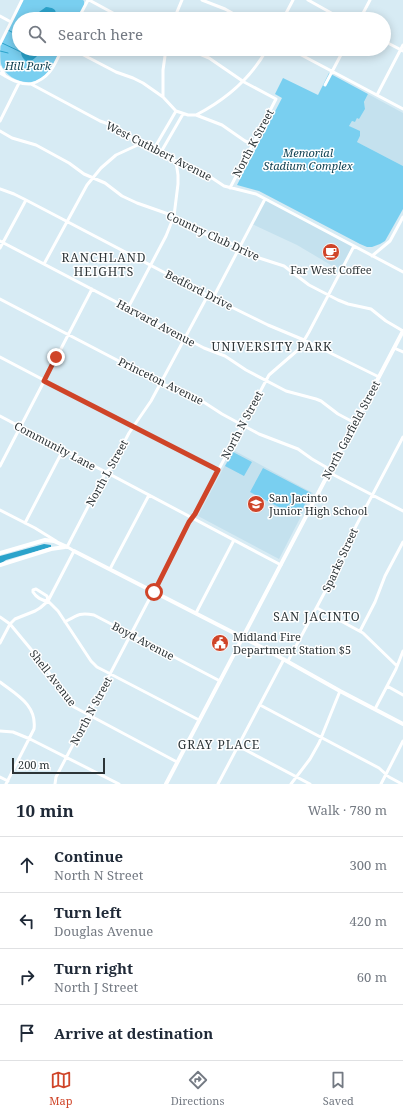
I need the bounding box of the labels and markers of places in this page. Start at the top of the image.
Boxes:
cafe icon: Far West Coffee [321,242,341,262]
place label: Far West Coffee [290,262,372,277]
place label: San Jacinto Junior High School [268,490,368,518]
school or university icon: San Jacinto Junior High School [246,494,266,514]
place label: Midland Fire Department Station $5 [233,629,351,657]
public building icon: Midland Fire Department Station $5 [210,633,230,653]

